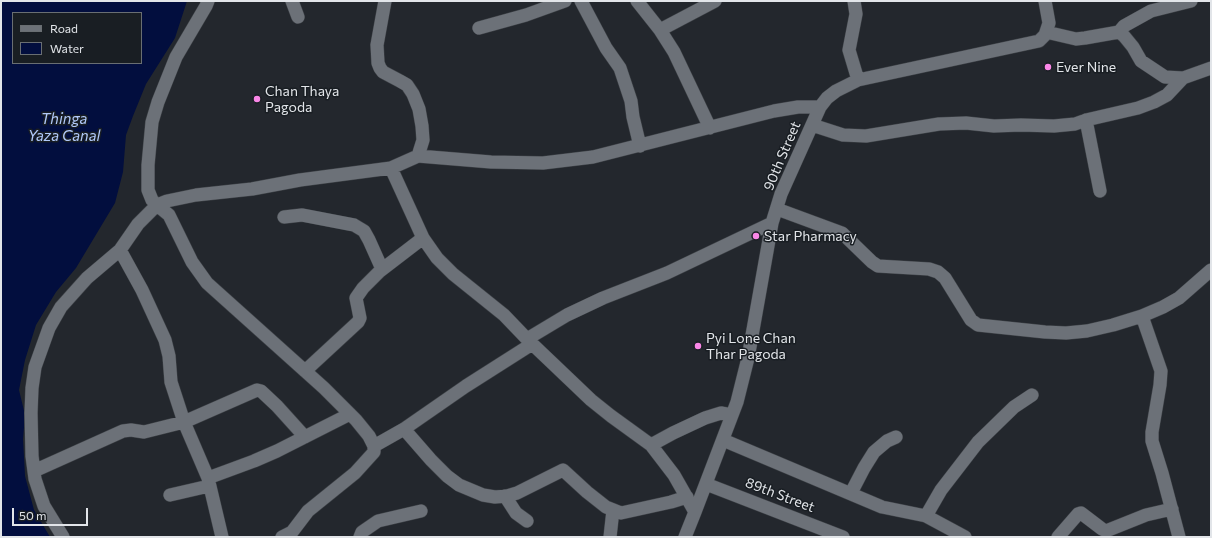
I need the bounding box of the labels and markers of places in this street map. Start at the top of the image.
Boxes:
place label: Ever Nine [1056,59,1116,75]
marker: Ever Nine [1043,62,1053,72]
place label: Chan Thaya Pagoda [265,83,339,116]
marker: Chan Thaya Pagoda [252,94,262,104]
place label: Star Pharmacy [764,228,857,244]
marker: Star Pharmacy [751,231,761,241]
place label: Pyi Lone Chan Thar Pagoda [706,330,796,362]
marker: Pyi Lone Chan Thar Pagoda [693,341,703,351]

